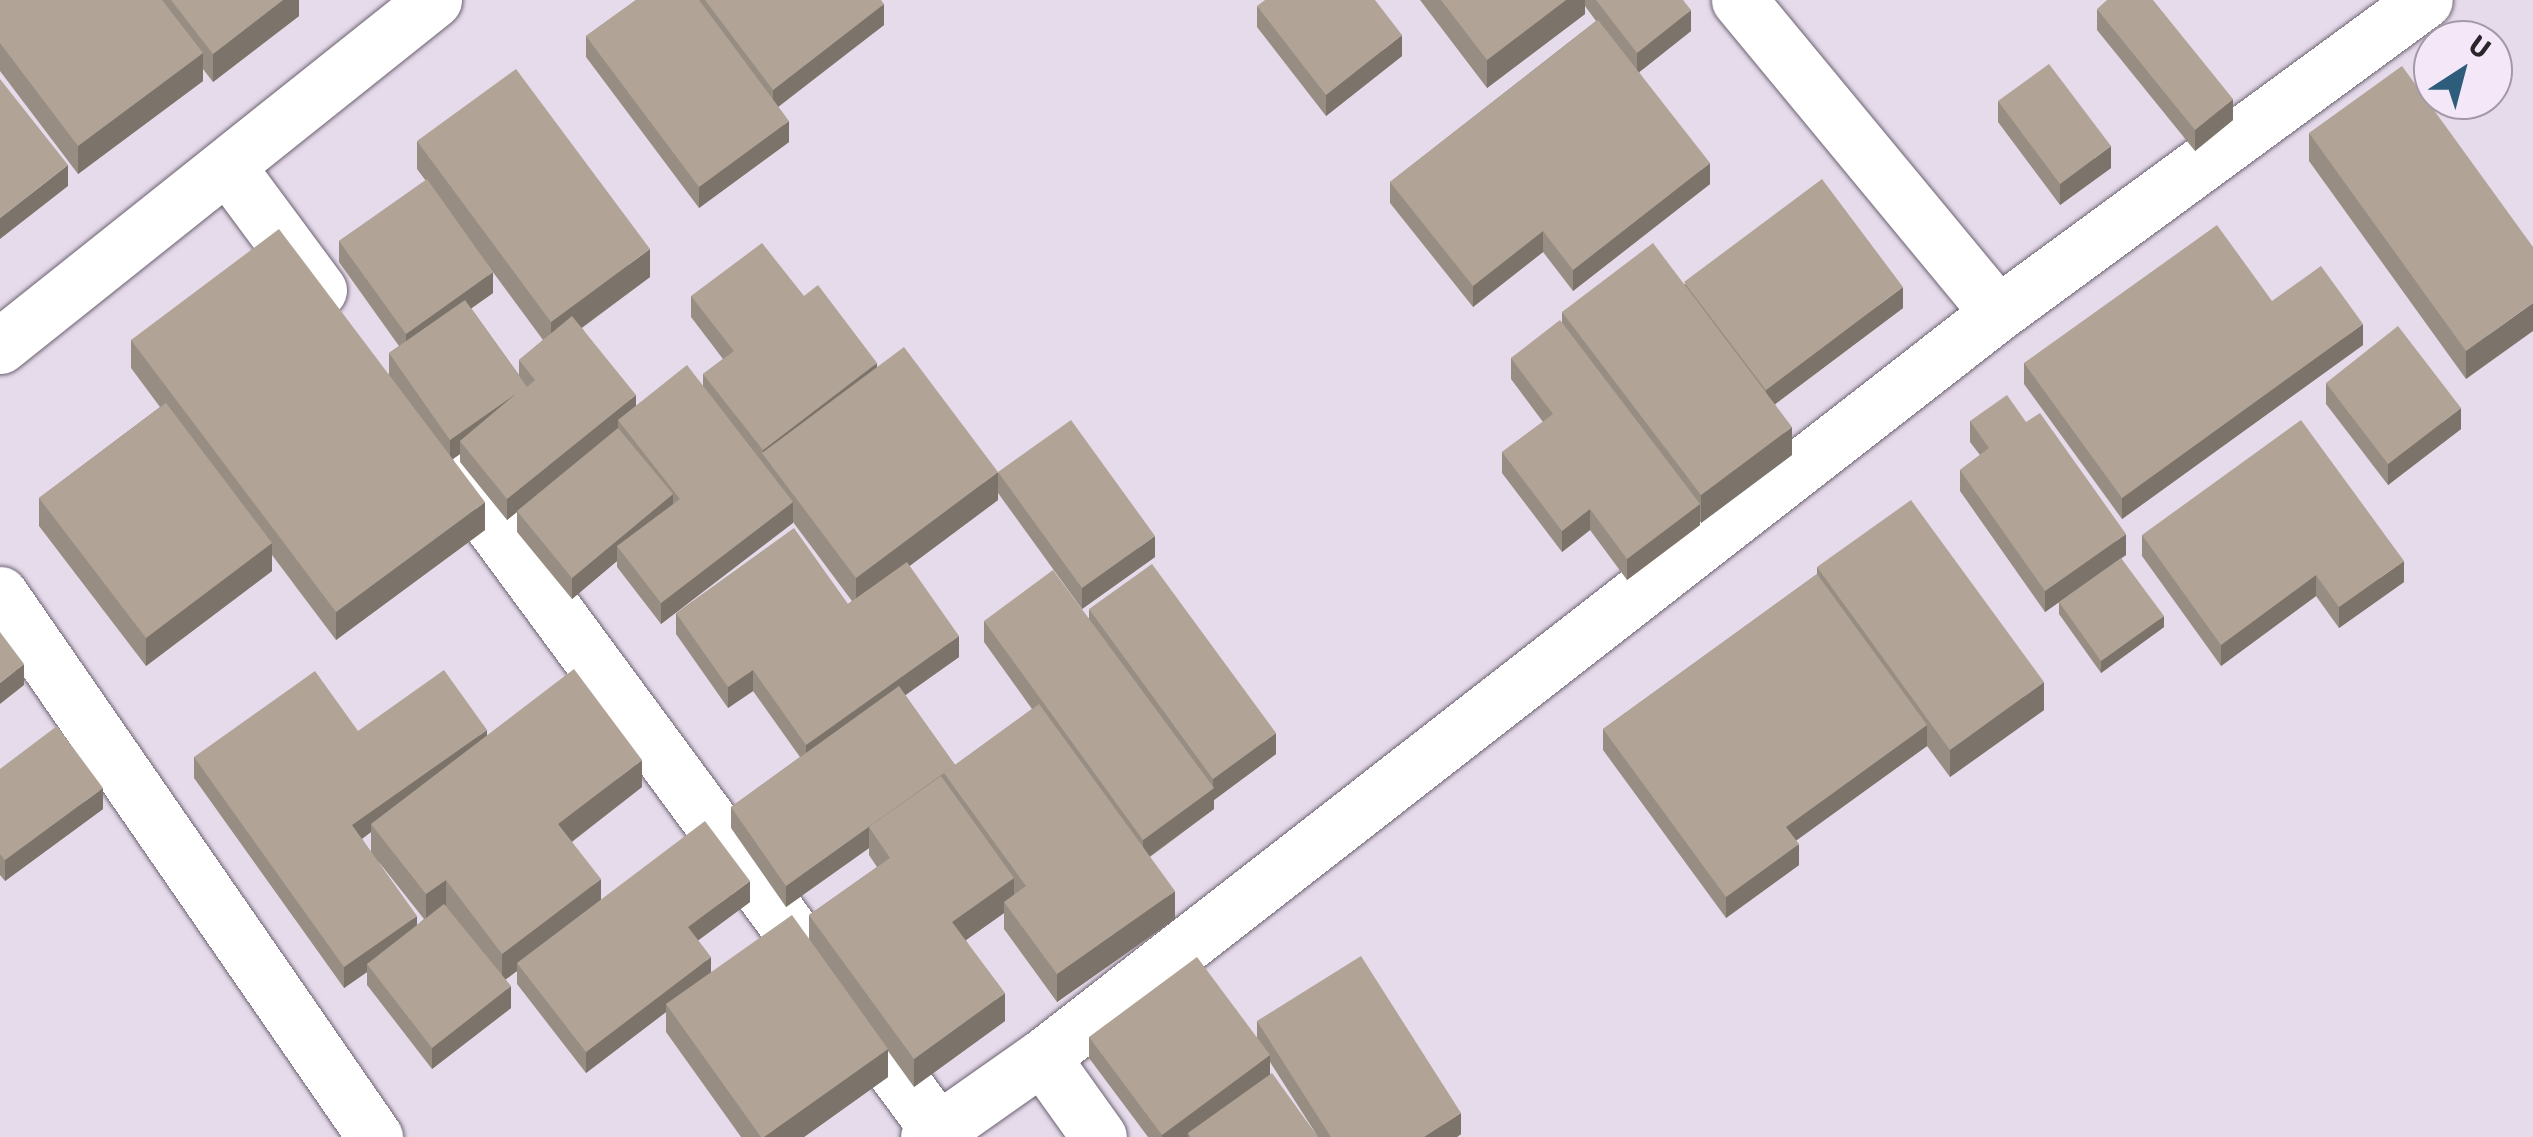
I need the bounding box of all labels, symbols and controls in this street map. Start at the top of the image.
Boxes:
north arrow [2413,20,2513,120]
text: U [2462,28,2497,67]

